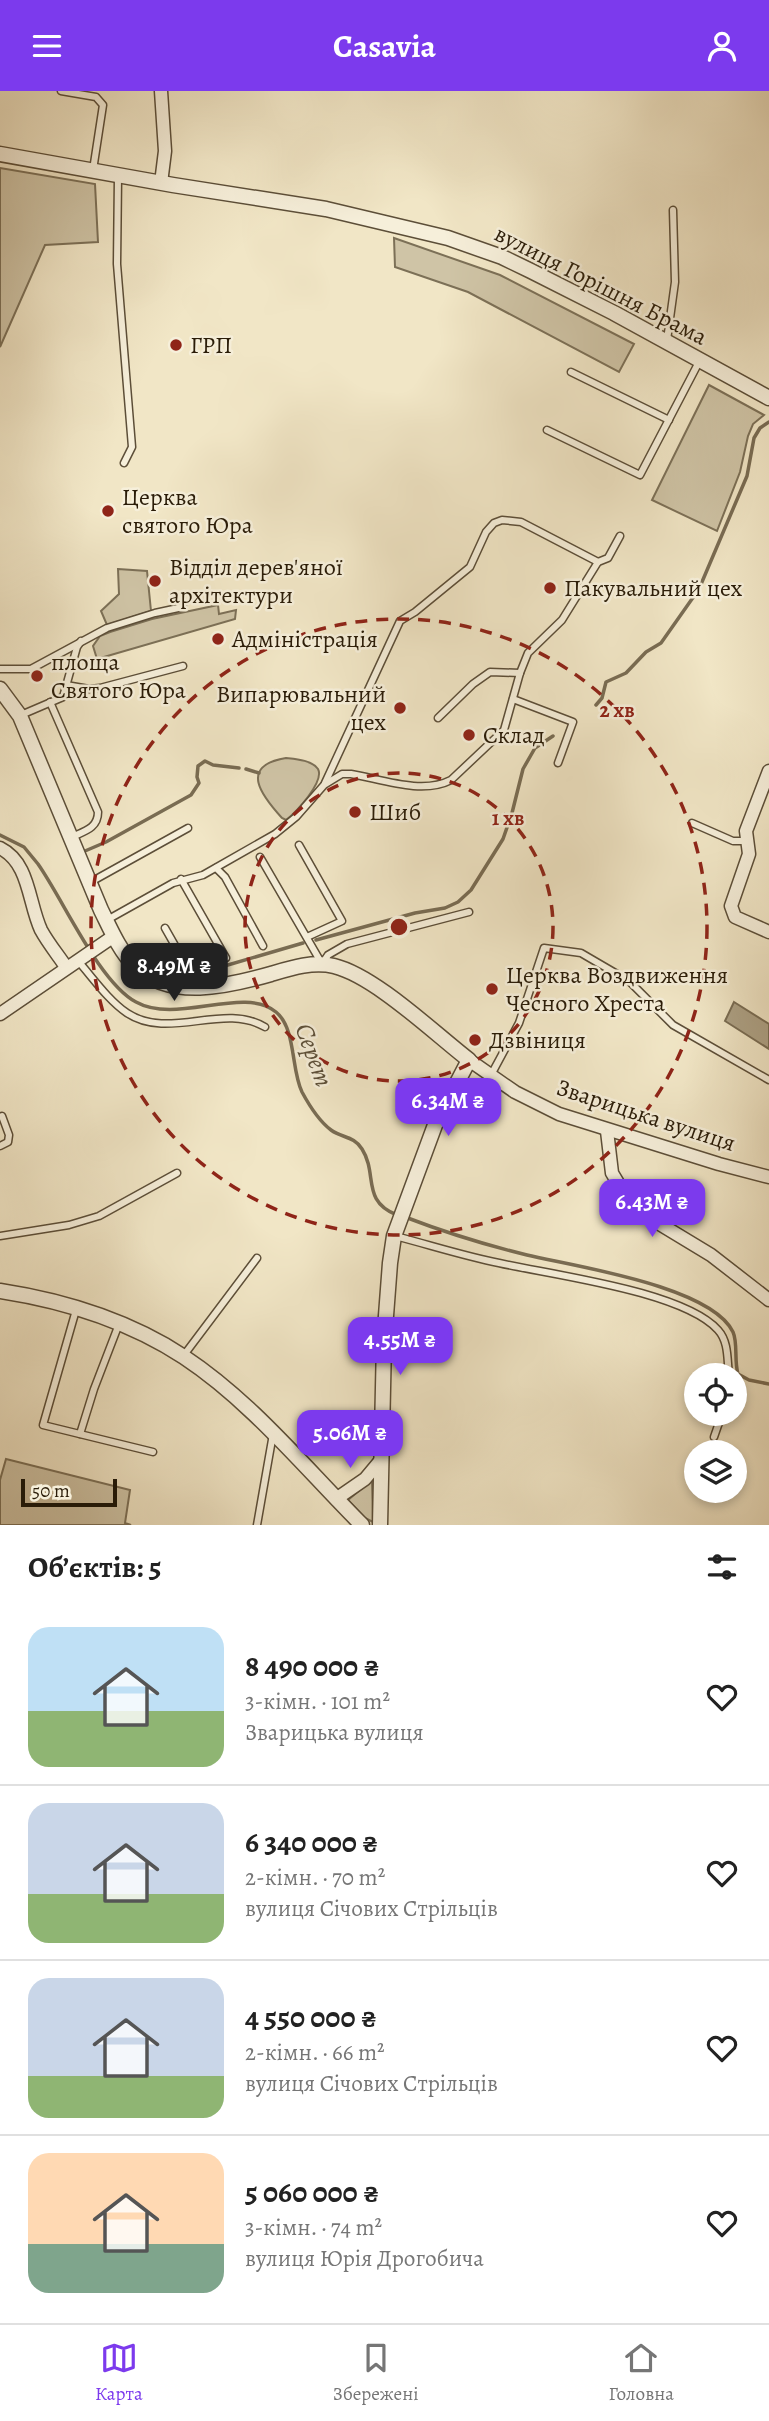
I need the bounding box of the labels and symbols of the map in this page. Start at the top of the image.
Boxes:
street label: вулиця Горішня Брама [489,217,713,353]
place label: ГРП [190,329,232,361]
marker: ГРП [168,337,184,353]
place label: Церква святого Юра [122,481,253,541]
marker: Церква святого Юра [100,503,116,519]
place label: Відділ дерев'яної архітектури [169,551,343,611]
place label: Пакувальний цех [564,572,742,604]
marker: Відділ дерев'яної архітектури [147,573,163,589]
marker: Пакувальний цех [542,580,558,596]
place label: Адміністрація [231,623,378,655]
marker: Адміністрація [210,631,226,647]
place label: площа Святого Юра [51,646,186,706]
marker: площа Святого Юра [29,668,45,684]
place label: Випарювальний цех [216,678,386,738]
text: 2 хв [599,696,635,724]
marker: Випарювальний цех [392,700,408,716]
place label: Склад [483,719,545,751]
marker: Склад [461,727,477,743]
place label: Шиб [369,796,421,828]
marker: Шиб [347,804,363,820]
text: 1 хв [492,804,524,832]
centre of rings [387,915,411,939]
pin: 8.49M ₴ [109,943,239,1003]
place label: Церква Воздвиження Чесного Хреста [506,959,728,1019]
marker: Церква Воздвиження Чесного Хреста [484,981,500,997]
water label: Серет [286,1018,342,1092]
place label: Дзвіниця [489,1024,586,1056]
marker: Дзвіниця [467,1032,483,1048]
street label: Зварицька вулиця [552,1071,740,1159]
pin: 6.34M ₴ [383,1079,513,1138]
pin: 6.43M ₴ [587,1179,717,1239]
pin: 4.55M ₴ [335,1317,465,1377]
pin: 5.06M ₴ [285,1411,415,1470]
scale bar [21,1476,117,1508]

